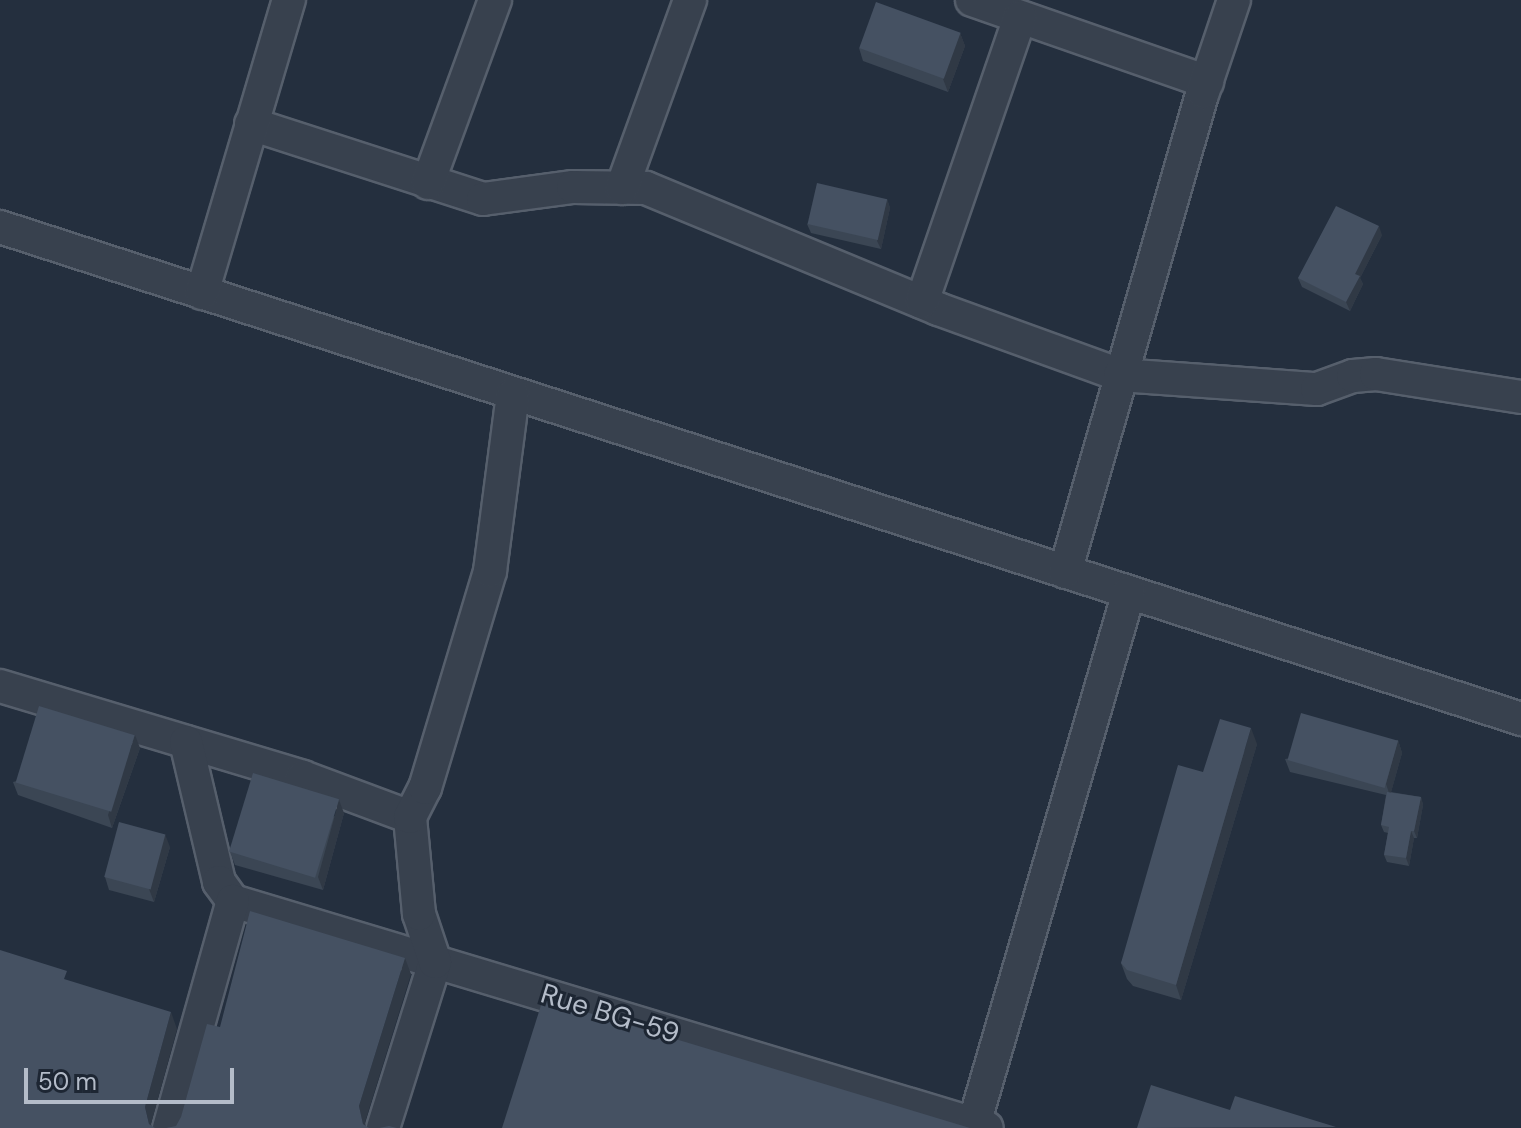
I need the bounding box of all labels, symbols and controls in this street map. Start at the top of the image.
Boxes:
street label: Rue BG-59 [537,977,683,1051]
scale bar [28,1052,238,1102]
text: 50 m [38,1066,97,1097]

